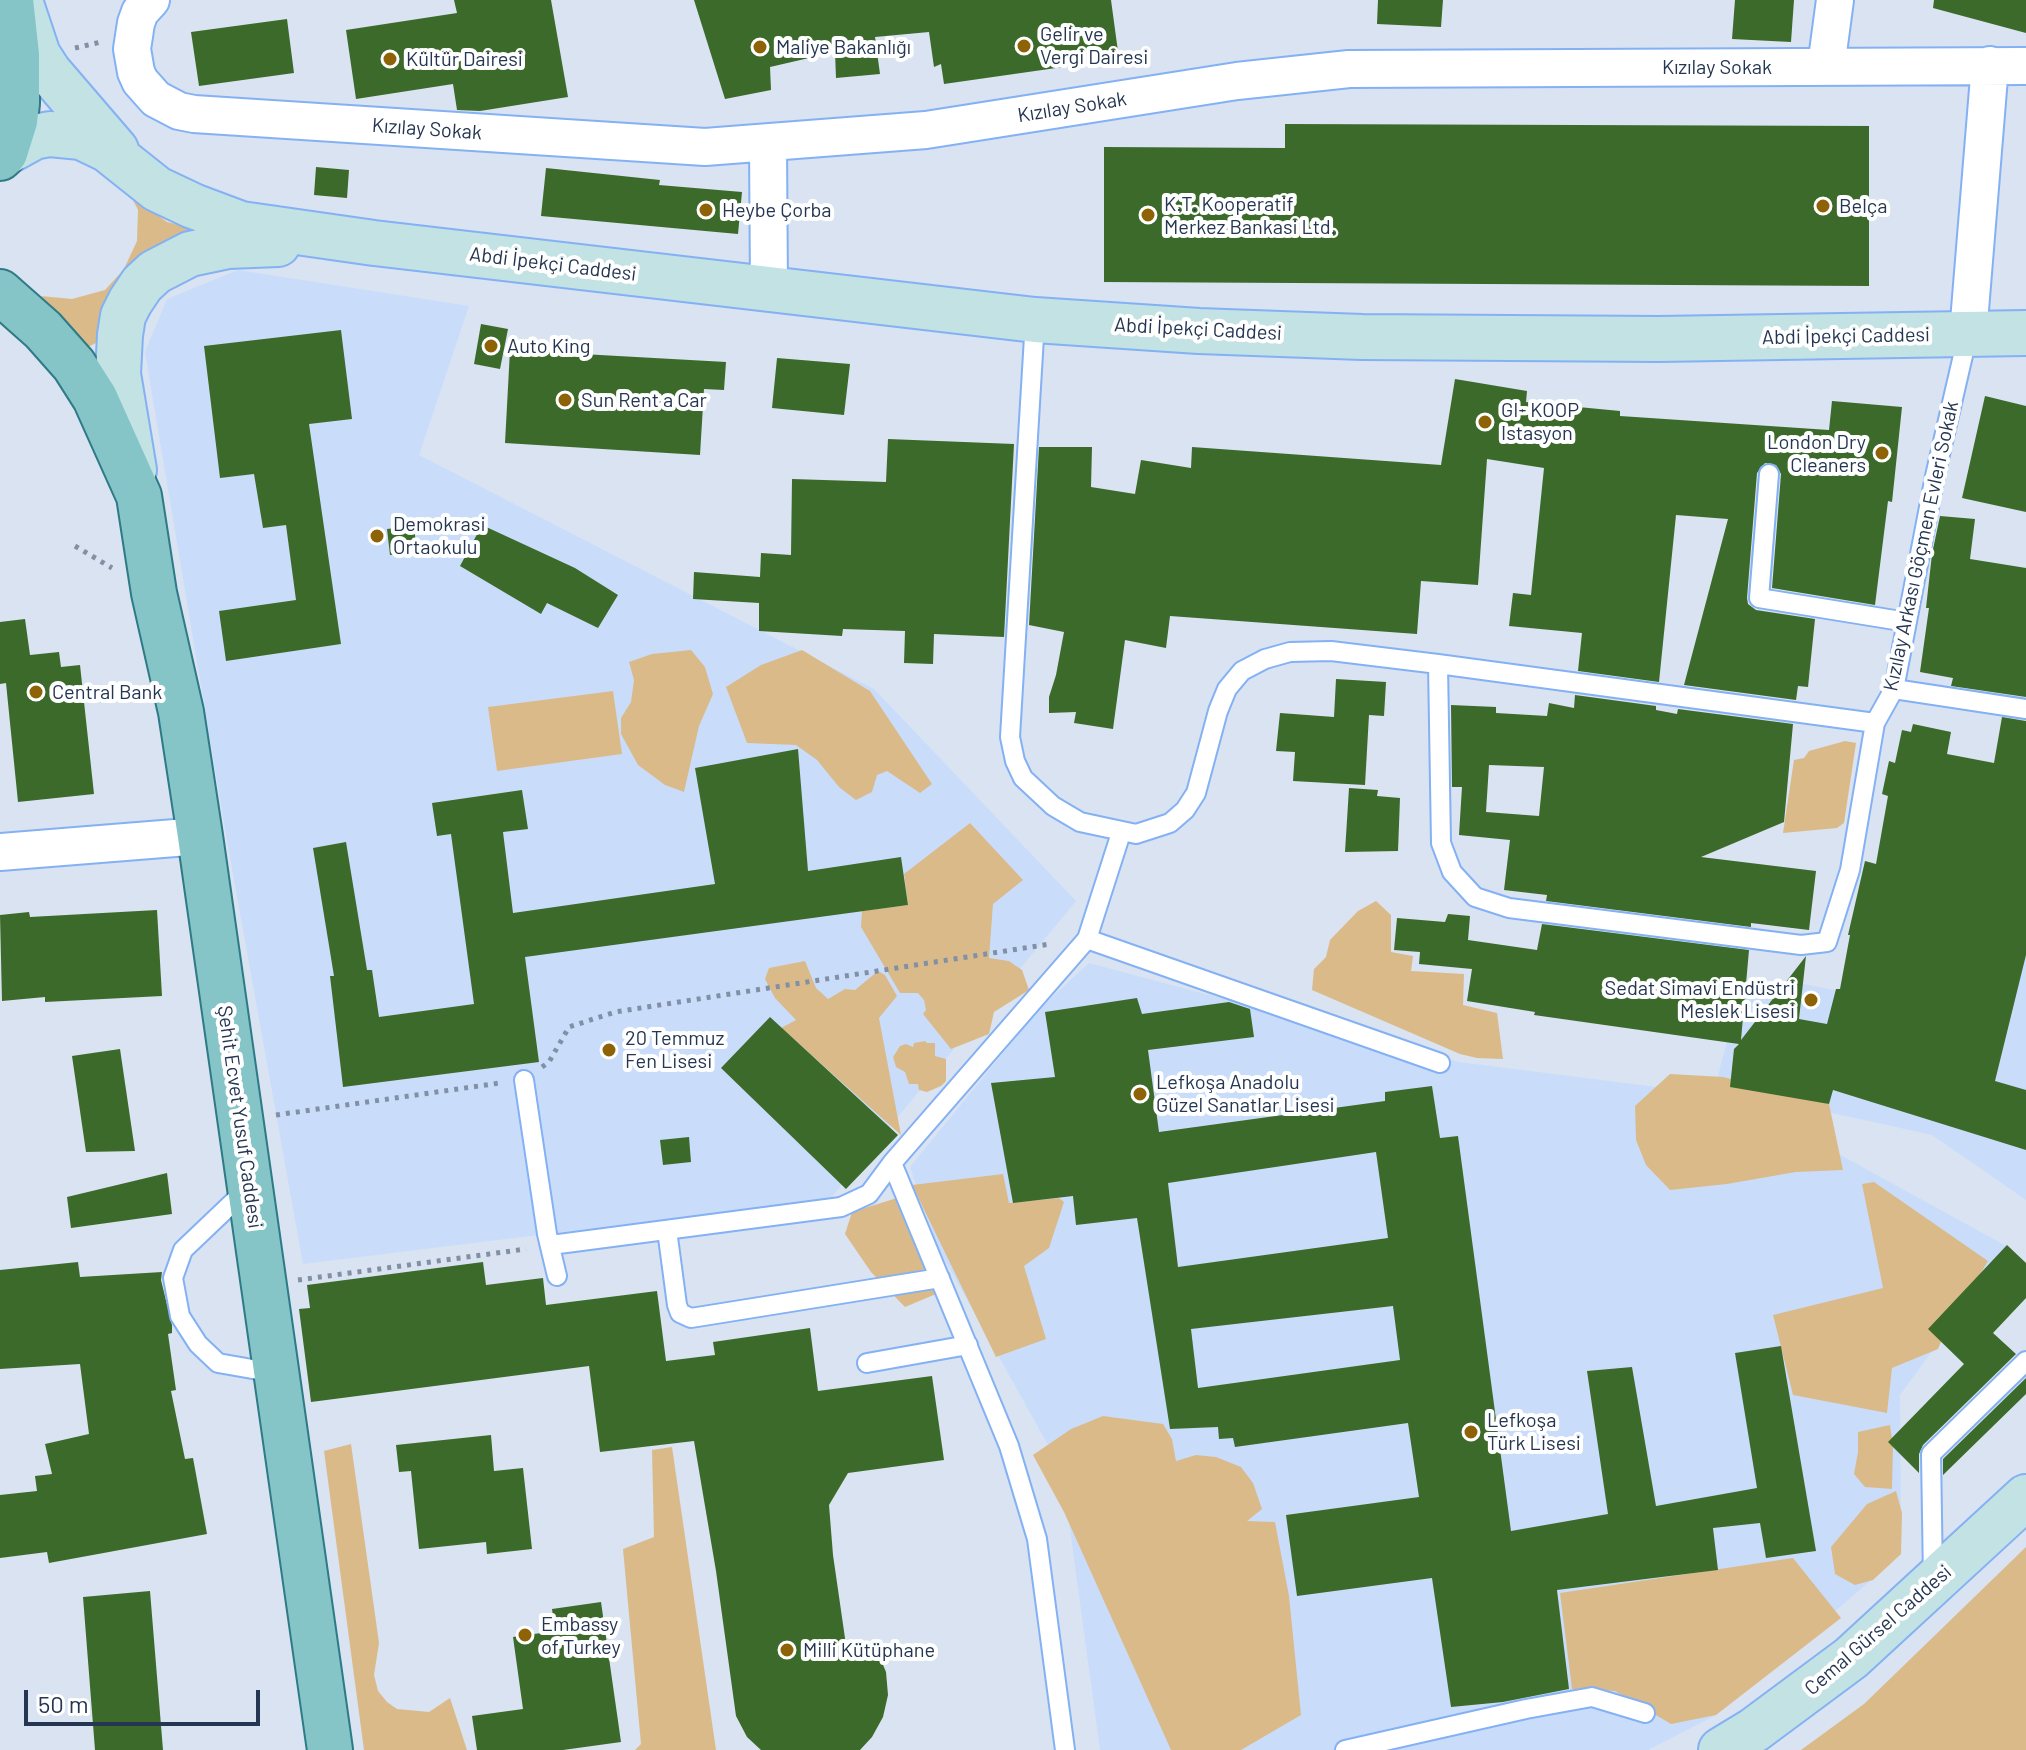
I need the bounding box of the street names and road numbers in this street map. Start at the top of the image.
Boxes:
street label: Kızılay Sokak [1662,55,1772,79]
street label: Kızılay Sokak [1016,87,1128,127]
street label: Kızılay Sokak [371,113,483,145]
street label: Abdi İpekçi Caddesi [468,242,638,286]
street label: Abdi İpekçi Caddesi [1113,313,1283,345]
street label: Abdi İpekçi Caddesi [1762,323,1930,349]
street label: Kızılay Arkası Göçmen Evleri Sokak [1878,399,1964,693]
street label: Şehit Ecvet Yusuf Caddesi [212,1004,268,1230]
street label: Cemal Gürsel Caddesi [1800,1560,1956,1700]

